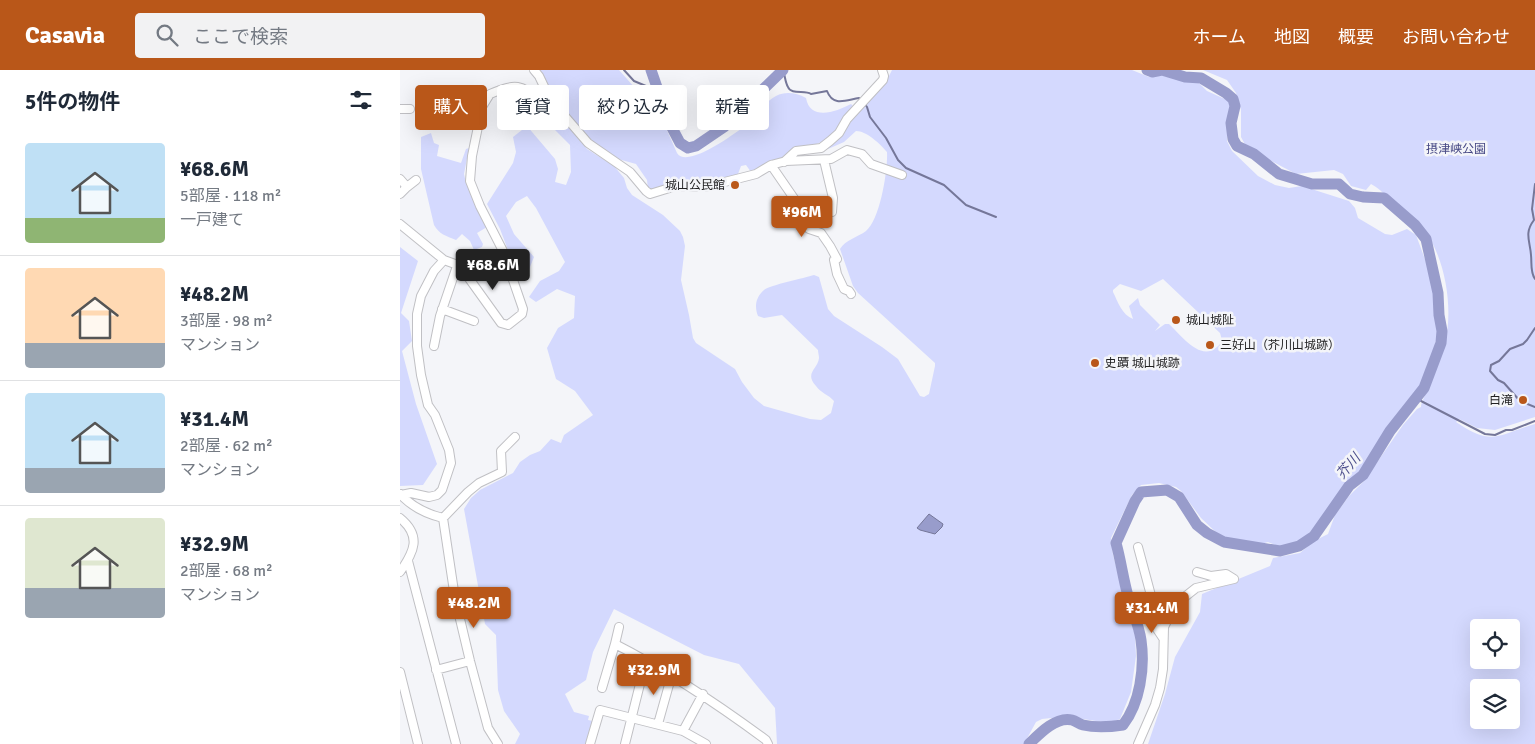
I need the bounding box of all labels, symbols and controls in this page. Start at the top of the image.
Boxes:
search box [135,13,485,58]
text: Casavia [25,20,105,50]
icon: search [153,21,181,49]
text: ここで検索 [193,25,288,49]
text: ホーム [1193,26,1246,48]
text: 地図 [1274,26,1310,48]
text: 概要 [1338,26,1374,48]
text: お問い合わせ [1402,26,1510,48]
chip: 購入 [415,85,487,130]
chip: 賃貸 [497,85,569,130]
chip: 絞り込み [579,85,687,130]
chip: 新着 [697,85,769,130]
icon: filters [347,86,375,114]
text: 5件の物件 [25,89,120,115]
park label: 摂津峡公園 [1426,142,1486,157]
text: ¥68.6M [180,156,249,182]
icon: home [65,163,125,223]
place label: 城山公民館 [665,178,725,193]
marker: 城山公民館 [729,179,741,191]
text: 5部屋 · 118 m² [180,186,281,206]
pin: ¥96M [772,196,832,238]
text: ¥96M [782,202,822,222]
text: 一戸建て [180,210,244,230]
pin: ¥68.6M [452,248,534,291]
text: ¥68.6M [467,255,519,275]
text: ¥48.2M [180,281,249,307]
icon: home [65,288,125,348]
text: 3部屋 · 98 m² [180,311,273,331]
place label: 城山城阯 [1186,313,1234,328]
marker: 城山城阯 [1170,314,1182,326]
text: マンション [180,335,260,355]
place label: 三好山（芥川山城跡） [1220,338,1340,353]
marker: 三好山（芥川山城跡） [1204,339,1216,351]
place label: 史蹟 城山城跡 [1105,356,1180,371]
marker: 史蹟 城山城跡 [1089,357,1101,369]
place label: 白滝 [1489,393,1513,408]
marker: 白滝 [1517,394,1529,406]
text: ¥31.4M [180,406,249,432]
icon: home [65,413,125,473]
text: 2部屋 · 62 m² [180,436,273,456]
water label: 芥川 [1333,449,1365,482]
text: マンション [180,460,260,480]
text: ¥32.9M [180,531,249,557]
icon: home [65,538,125,598]
text: 2部屋 · 68 m² [180,561,273,581]
text: マンション [180,585,260,605]
pin: ¥48.2M [433,586,515,629]
pin: ¥31.4M [1111,592,1193,634]
text: ¥48.2M [448,593,500,613]
text: ¥31.4M [1126,598,1178,618]
map controls [1470,619,1520,729]
button: locate [1470,619,1520,669]
pin: ¥32.9M [613,654,695,696]
text: ¥32.9M [628,660,680,680]
button: layers [1470,679,1520,729]

